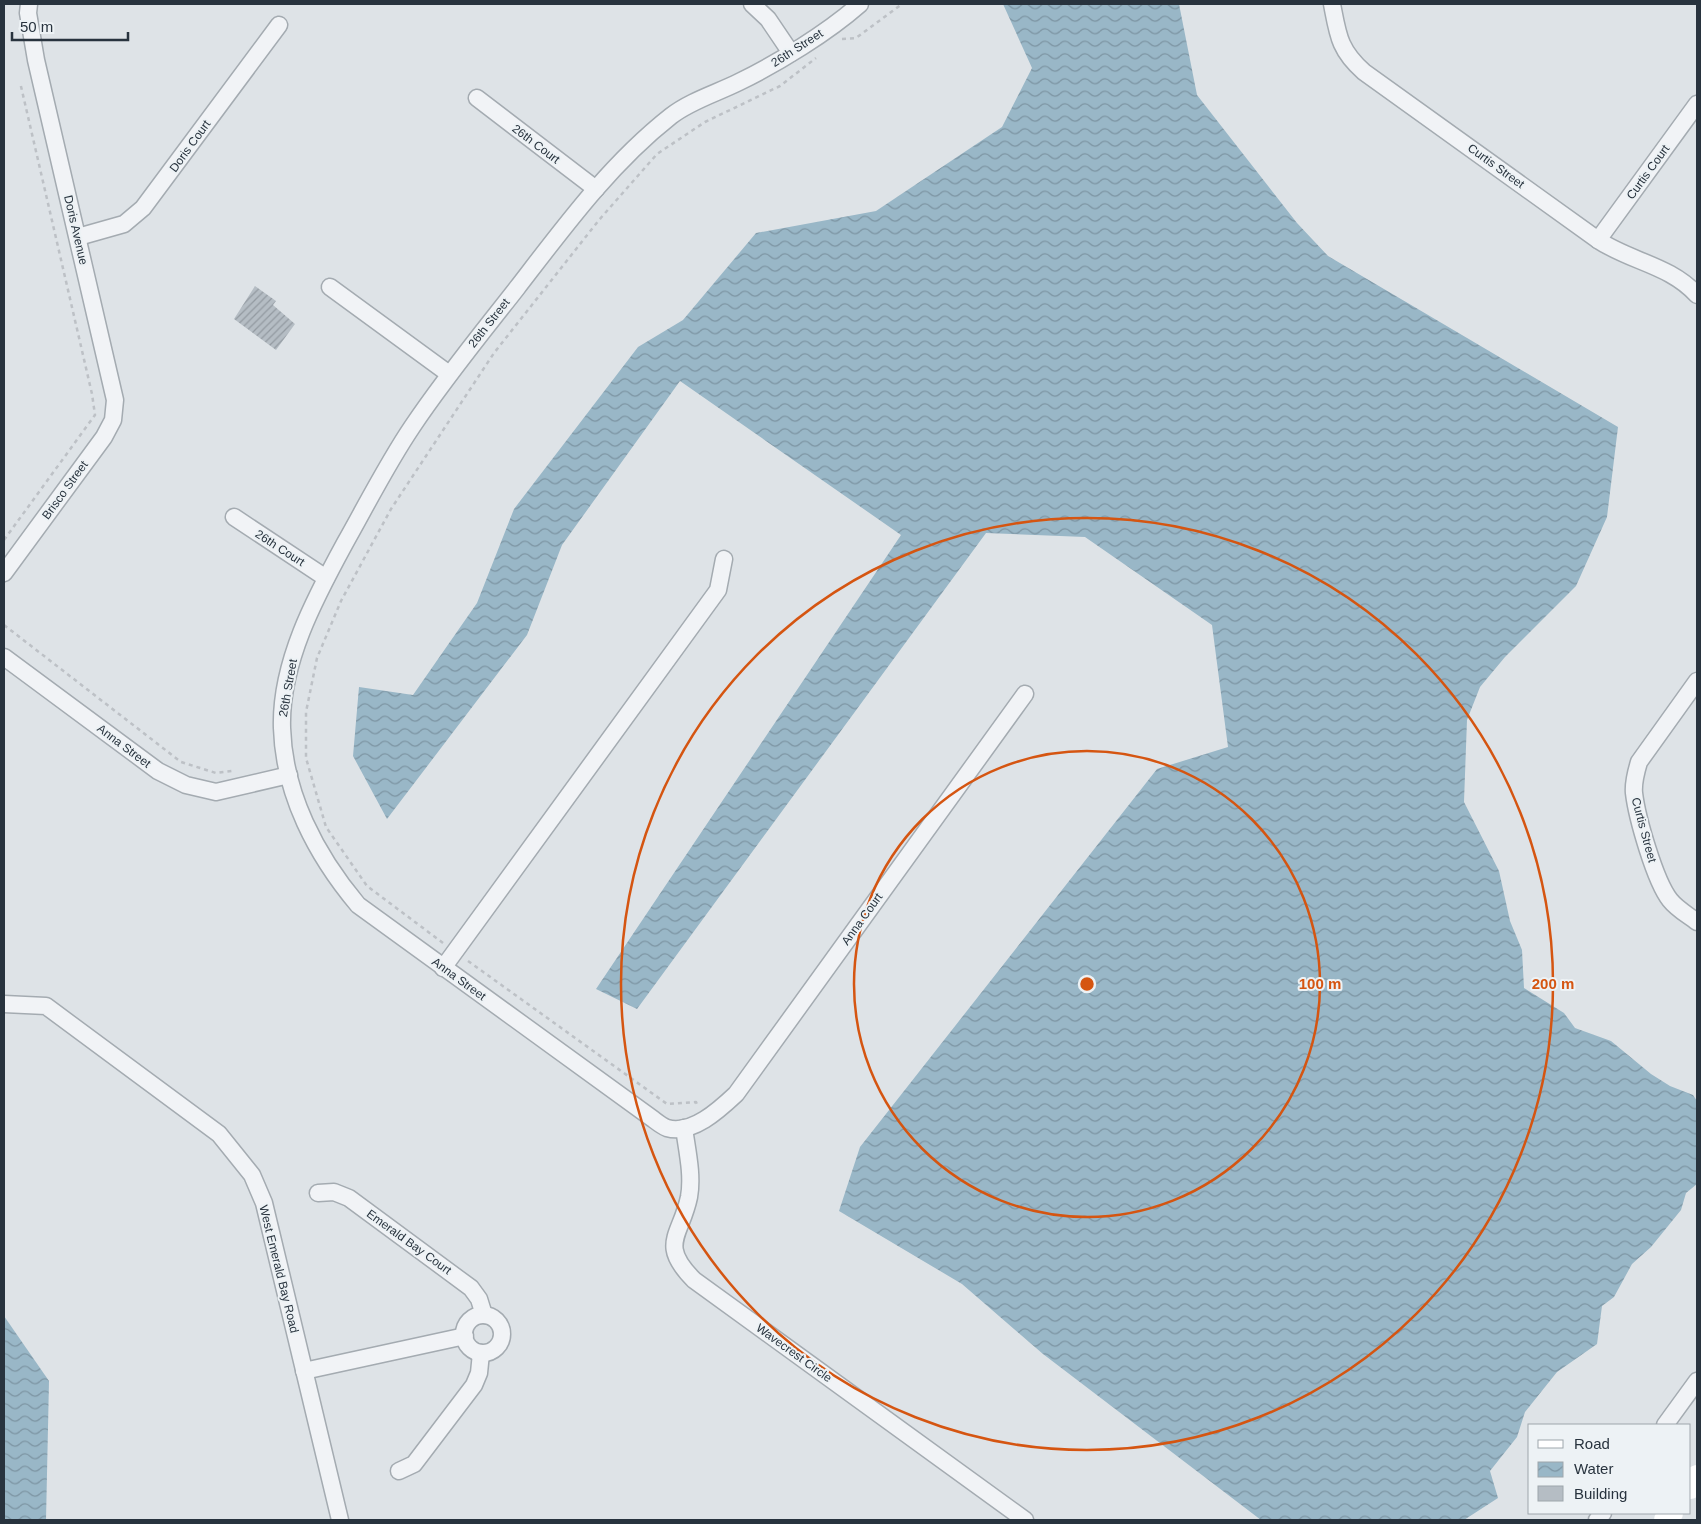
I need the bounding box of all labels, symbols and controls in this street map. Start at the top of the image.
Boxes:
scale bar [12,10,129,42]
text: 50 m [20,18,53,35]
street label: 26th Street [769,26,826,70]
street label: Doris Court [167,117,214,175]
street label: 26th Court [509,122,563,167]
street label: Curtis Street [1465,141,1528,192]
street label: Curtis Court [1624,141,1673,202]
street label: Doris Avenue [61,194,91,267]
street label: 26th Street [465,295,513,350]
street label: Brisco Street [39,458,91,522]
street label: 26th Court [253,527,308,569]
street label: 26th Street [276,657,300,718]
street label: Anna Street [94,721,154,771]
street label: Curtis Street [1629,796,1660,865]
street label: Anna Court [838,890,886,948]
street label: Anna Street [429,955,489,1004]
centre of rings [1078,975,1096,993]
text: 100 m [1299,975,1341,992]
text: 200 m [1532,975,1574,992]
street label: West Emerald Bay Road [256,1204,302,1334]
street label: Emerald Bay Court [364,1207,455,1278]
street label: Wavecrest Circle [753,1321,835,1385]
legend [1528,1424,1691,1514]
text: Road [1574,1435,1610,1452]
text: Water [1574,1460,1613,1477]
text: Building [1574,1485,1627,1502]

